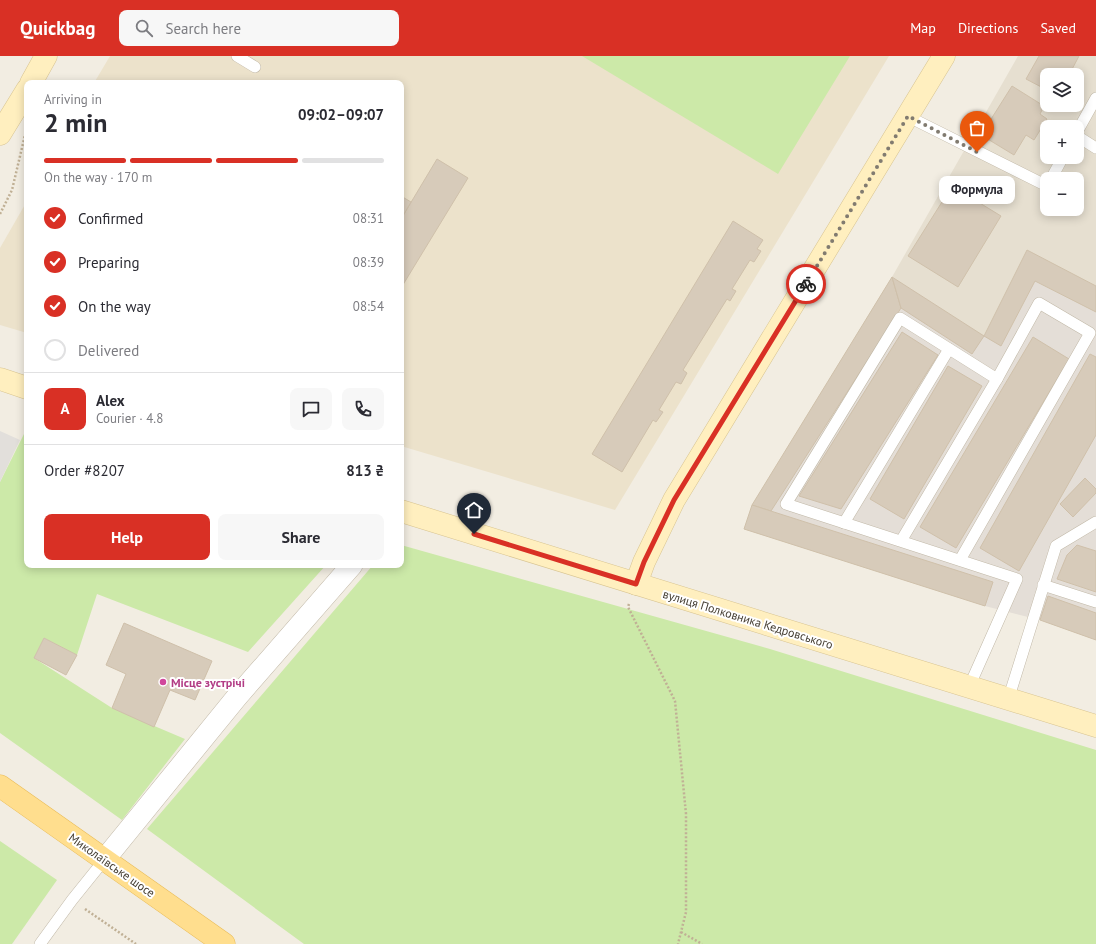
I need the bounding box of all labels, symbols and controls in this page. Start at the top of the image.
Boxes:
search box [119,10,399,46]
text: Quickbag [20,16,95,40]
icon: search [133,17,155,39]
text: Search here [165,19,241,38]
text: Map [910,19,936,37]
text: Directions [958,19,1018,37]
text: Saved [1040,19,1076,37]
map controls [1040,68,1084,216]
button: layers [1040,68,1084,112]
text: Arriving in [44,91,102,108]
text: 09:02–09:07 [298,105,384,124]
text: 2 min [44,106,107,139]
pin [960,111,994,152]
icon: bag [966,117,988,139]
button: + [1040,120,1084,164]
text: On the way · 170 m [44,169,152,186]
button: − [1040,172,1084,216]
callout: Формула [939,176,1015,204]
text: Формула [951,181,1003,198]
icon: check [44,207,66,229]
text: Confirmed [78,209,143,228]
text: 08:31 [353,210,384,227]
icon: check [44,251,66,273]
text: Preparing [78,253,140,272]
text: 08:39 [353,254,384,271]
courier [786,264,826,304]
icon: bike [795,273,817,295]
icon: check [44,295,66,317]
text: On the way [78,297,151,316]
text: 08:54 [353,298,384,315]
text: Delivered [78,341,139,360]
button: chat [290,388,332,430]
button: phone [342,388,384,430]
text: Alex [96,391,125,410]
text: A [60,399,70,418]
text: Courier · 4.8 [96,410,163,427]
text: Order #8207 [44,461,125,480]
text: 813 ₴ [346,461,384,480]
pin [457,493,491,534]
icon: home [463,499,485,521]
button: Help [44,514,210,560]
button: Share [218,514,384,560]
street label: вулиця Полковника Кедровського [661,586,835,652]
place label: Місце зустрічі [171,675,245,690]
marker: Місце зустрічі [158,677,168,687]
street label: Миколаївське шосе [66,830,158,900]

